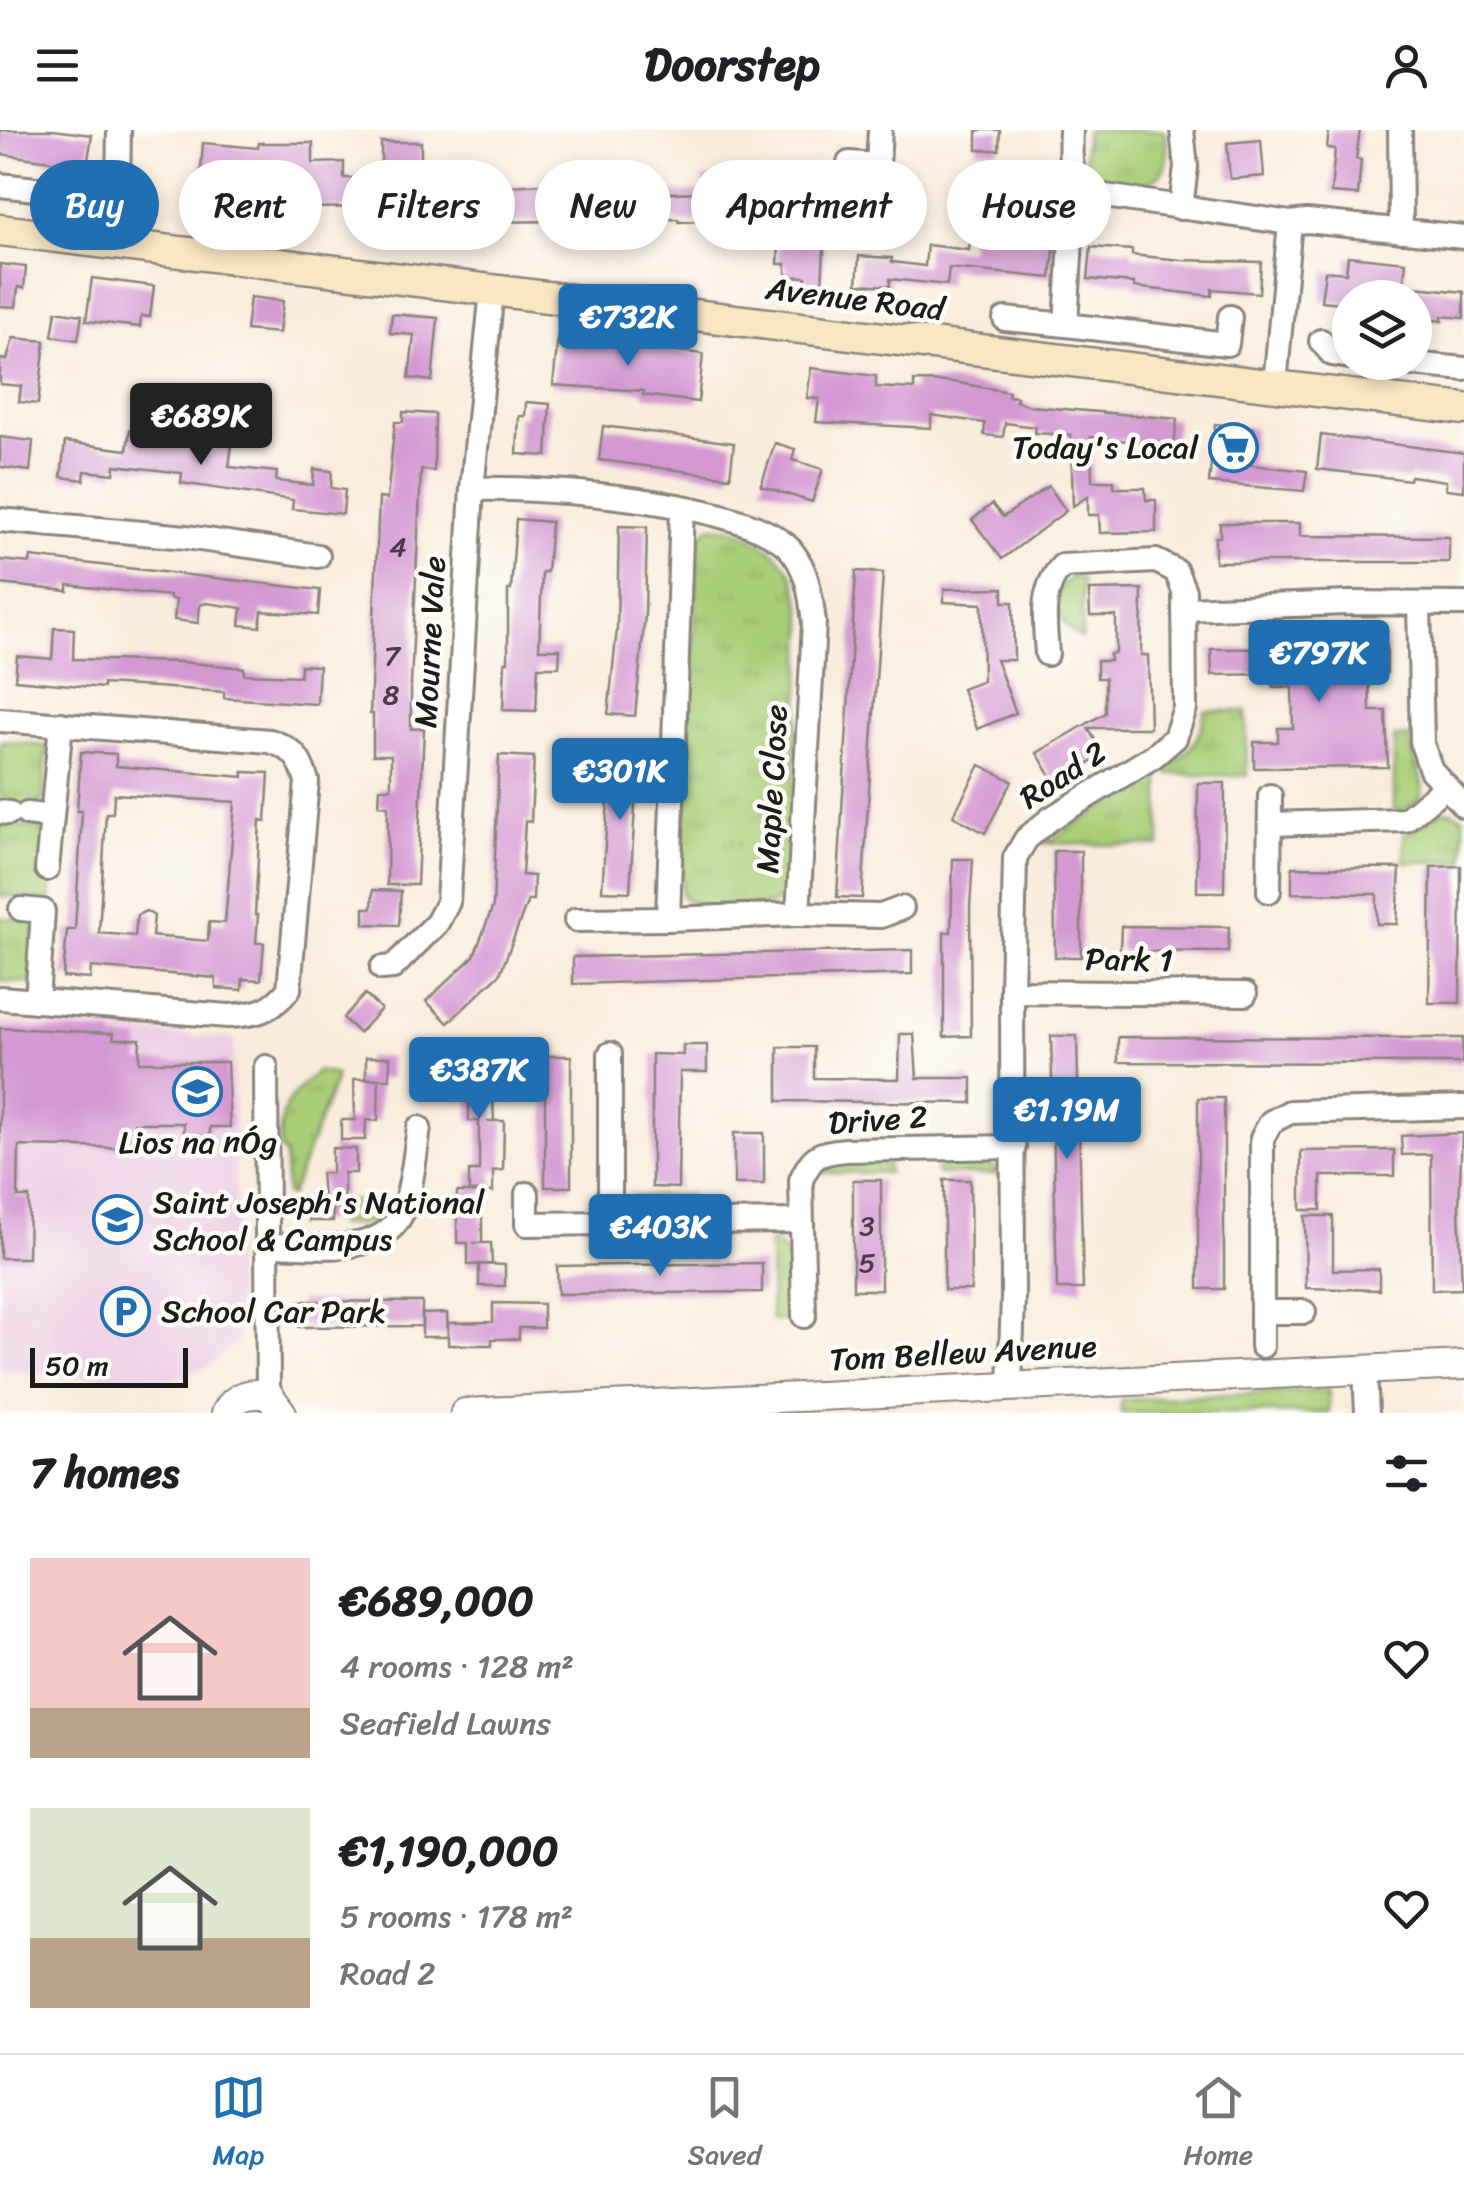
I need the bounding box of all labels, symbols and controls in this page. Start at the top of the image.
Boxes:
text: Doorstep [644,25,820,105]
icon: menu [30,38,85,93]
icon: person [1379,38,1434,93]
chip: Buy [30,160,159,250]
chip: Rent [179,160,322,250]
chip: Filters [342,160,515,250]
chip: New [535,160,671,250]
chip: Apartment [691,160,927,250]
chip: House [947,160,1111,250]
street label: Avenue Road [762,260,949,338]
map controls [1332,280,1432,380]
button: layers [1332,280,1432,380]
pin: €732K [558,284,698,369]
text: €732K [580,288,676,345]
pin: €689K [131,383,271,468]
text: €689K [152,387,250,444]
place label: Today's Local [1012,419,1199,476]
supermarket icon: Today's Local [1207,421,1259,473]
house number: 4 [389,522,407,571]
street label: Mourne Vale [397,555,463,729]
pin: €797K [1249,620,1389,705]
text: €797K [1271,624,1367,681]
house number: 7 [384,631,402,680]
house number: 8 [383,670,400,719]
street label: Maple Close [739,703,805,875]
street label: Road 2 [1007,725,1119,825]
pin: €301K [550,738,690,823]
text: €301K [574,742,666,799]
street label: Park 1 [1085,931,1173,989]
pin: €387K [409,1037,549,1122]
text: €387K [431,1041,527,1098]
school or university icon: Lios na nÓg [172,1066,224,1118]
pin: €1.19M [986,1077,1148,1162]
text: €1.19M [1015,1081,1119,1138]
street label: Drive 2 [827,1088,929,1152]
place label: Lios na nÓg [119,1114,277,1171]
place label: Saint Joseph's National School & Campus [153,1174,485,1268]
school or university icon: Saint Joseph's National School & Campus [92,1194,144,1246]
pin: €403K [590,1194,730,1279]
text: €403K [611,1198,709,1255]
house number: 3 [859,1201,875,1250]
house number: 5 [858,1238,876,1287]
place label: School Car Park [161,1283,386,1340]
parking icon: School Car Park [100,1285,152,1337]
street label: Tom Bellew Avenue [828,1318,1098,1388]
text: 50 m [45,1341,109,1390]
scale bar [30,1343,188,1388]
text: 7 homes [30,1436,179,1510]
icon: filters [1379,1446,1434,1501]
text: €689,000 [340,1564,534,1638]
icon: home [110,1598,230,1718]
icon: heart [1379,1631,1434,1686]
text: 4 rooms · 128 m² [340,1638,574,1695]
text: Seafield Lawns [340,1695,551,1752]
text: €1,190,000 [340,1814,558,1888]
icon: home [110,1848,230,1968]
icon: heart [1379,1881,1434,1936]
text: 5 rooms · 178 m² [340,1888,573,1945]
text: Road 2 [340,1945,435,2002]
tab: Map [211,2070,266,2179]
tab: Saved [688,2070,761,2179]
tab: Home [1183,2070,1253,2179]

